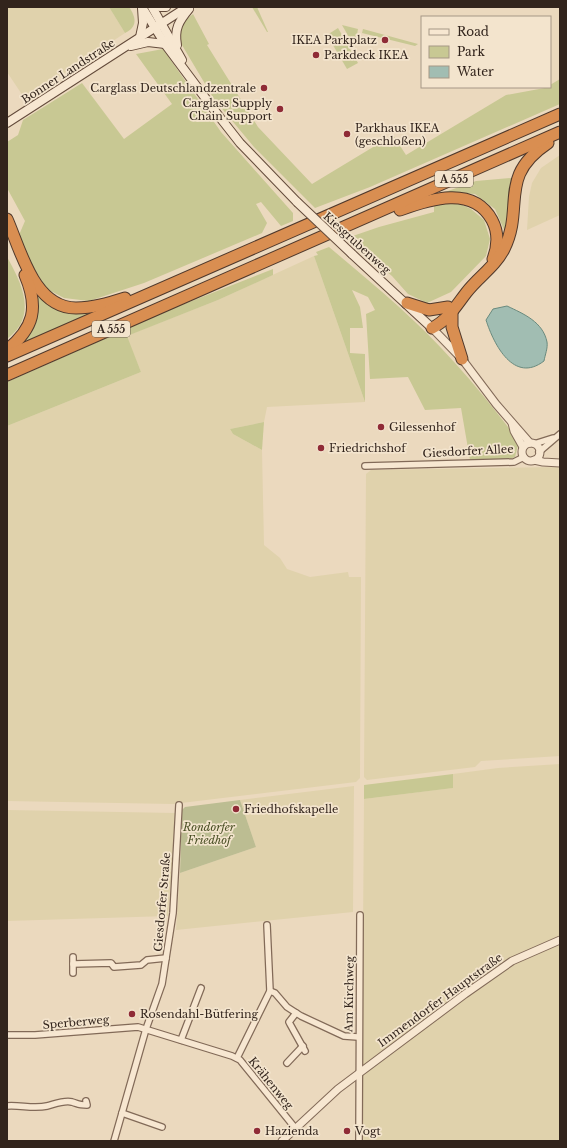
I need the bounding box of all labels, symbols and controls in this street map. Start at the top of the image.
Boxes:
legend [421,16,551,88]
text: Road [457,24,489,39]
place label: IKEA Parkplatz [292,33,377,47]
marker: IKEA Parkplatz [380,35,390,45]
street label: Bonner Landstraße [19,36,117,106]
text: Park [457,44,485,59]
place label: Parkdeck IKEA [324,48,409,62]
marker: Parkdeck IKEA [311,50,321,60]
text: Water [456,64,494,79]
place label: Carglass Deutschlandzentrale [90,81,256,95]
marker: Carglass Deutschlandzentrale [259,83,269,93]
place label: Carglass Supply Chain Support [182,96,273,123]
marker: Carglass Supply Chain Support [275,104,285,114]
place label: Parkhaus IKEA (geschloßen) [355,121,440,148]
marker: Parkhaus IKEA (geschloßen) [342,129,352,139]
road number: A 555 [435,171,473,187]
street label: Kiesgrubenweg [320,209,394,277]
road number: A 555 [92,321,130,337]
place label: Gilessenhof [389,420,457,434]
marker: Gilessenhof [376,422,386,432]
place label: Friedrichshof [329,441,407,455]
street label: Giesdorfer Allee [422,442,514,460]
marker: Friedrichshof [316,443,326,453]
place label: Friedhofskapelle [244,802,338,816]
marker: Friedhofskapelle [231,804,241,814]
park label: Rondorfer Friedhof [182,820,236,847]
street label: Giesdorfer Straße [151,852,173,952]
street label: Immendorfer Hauptstraße [375,950,505,1050]
street label: Am Kirchweg [341,955,357,1033]
place label: Rosendahl-Bütfering [140,1007,258,1021]
marker: Rosendahl-Bütfering [127,1009,137,1019]
street label: Sperberweg [42,1012,110,1032]
street label: Krähenweg [246,1054,297,1112]
place label: Hazienda [265,1124,319,1138]
place label: Vogt [354,1124,381,1138]
marker: Hazienda [252,1126,262,1136]
marker: Vogt [342,1126,352,1136]

